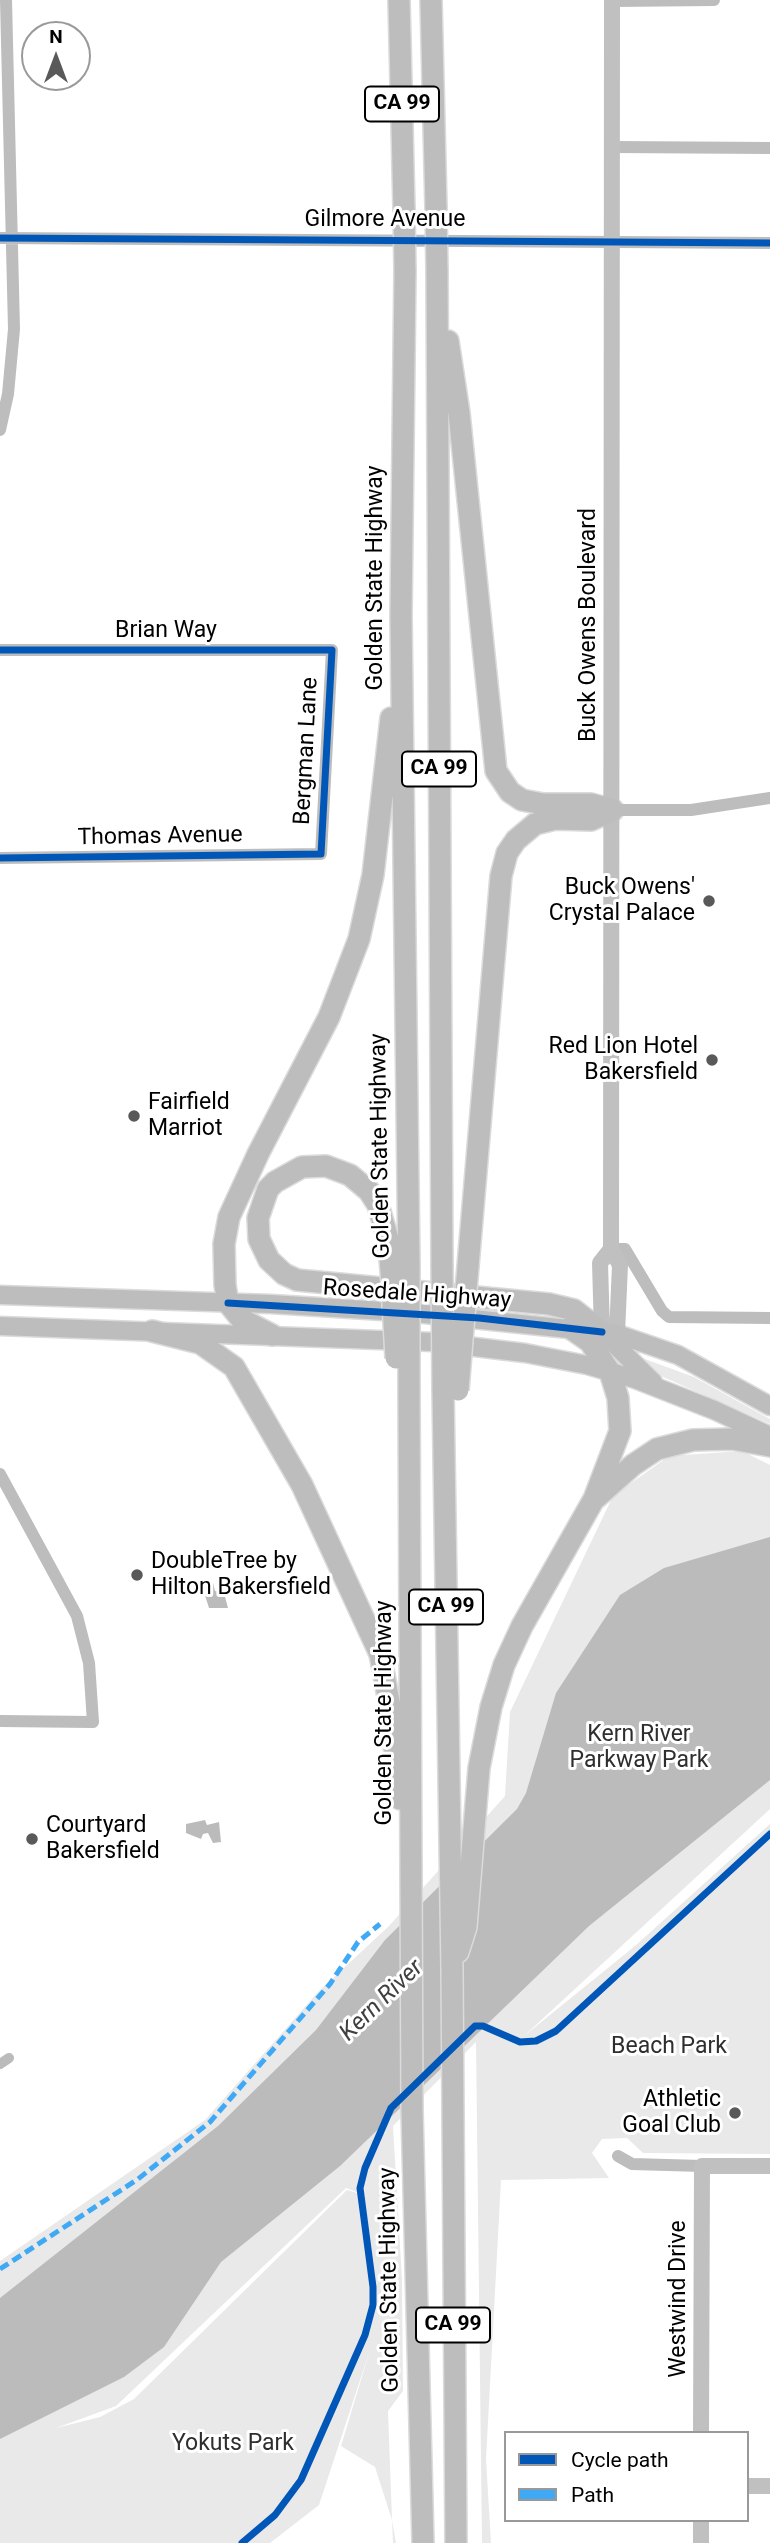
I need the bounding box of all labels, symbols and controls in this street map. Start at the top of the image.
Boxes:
north arrow [21,21,91,91]
text: N [49,25,63,48]
road number: CA 99 [365,86,439,122]
street label: Gilmore Avenue [305,206,465,234]
street label: Golden State Highway [362,465,390,691]
street label: Buck Owens Boulevard [575,508,603,742]
street label: Brian Way [115,617,217,645]
street label: Bergman Lane [289,676,325,826]
road number: CA 99 [402,752,476,786]
street label: Thomas Avenue [77,822,243,852]
place label: Buck Owens' Crystal Palace [549,874,695,928]
marker: Buck Owens' Crystal Palace [701,893,717,909]
street label: Golden State Highway [365,1033,397,1259]
place label: Red Lion Hotel Bakersfield [549,1033,698,1087]
marker: Red Lion Hotel Bakersfield [704,1052,720,1068]
place label: Fairfield Marriot [148,1089,230,1143]
marker: Fairfield Marriot [126,1108,142,1124]
street label: Rosedale Highway [322,1275,512,1315]
place label: DoubleTree by Hilton Bakersfield [151,1548,331,1602]
marker: DoubleTree by Hilton Bakersfield [129,1567,145,1583]
road number: CA 99 [409,1590,483,1624]
street label: Golden State Highway [371,1600,399,1826]
park label: Kern River Parkway Park [570,1721,708,1775]
place label: Courtyard Bakersfield [46,1812,160,1866]
marker: Courtyard Bakersfield [24,1831,40,1847]
water label: Kern River [334,1954,430,2048]
park label: Beach Park [611,2033,727,2061]
place label: Athletic Goal Club [622,2086,721,2140]
marker: Athletic Goal Club [727,2105,743,2121]
street label: Golden State Highway [374,2167,406,2393]
street label: Westwind Drive [665,2220,693,2378]
road number: CA 99 [416,2308,490,2342]
park label: Yokuts Park [172,2430,294,2458]
legend [504,2431,749,2522]
text: Cycle path [571,2448,669,2472]
text: Path [571,2483,614,2507]

